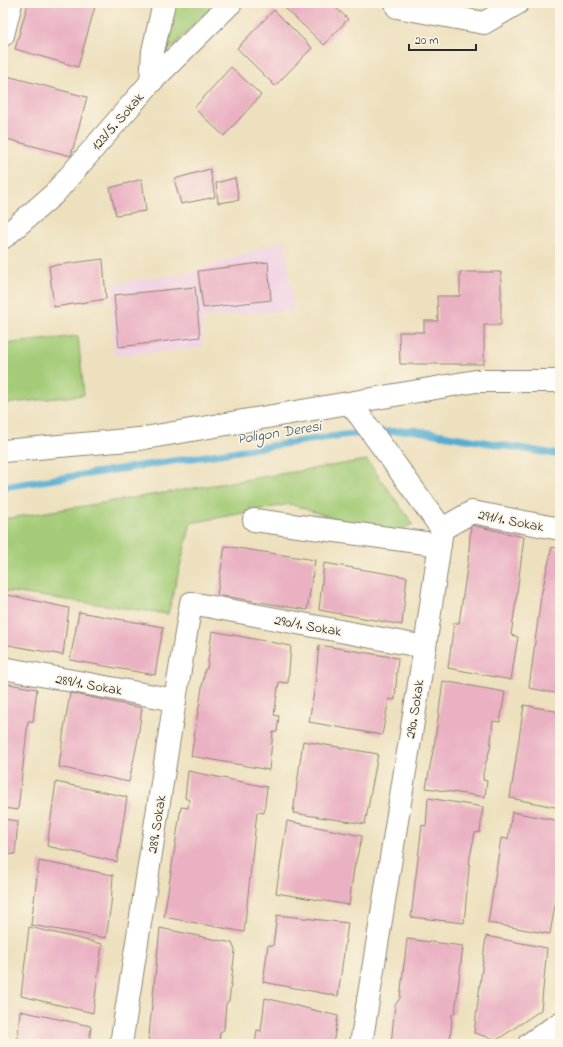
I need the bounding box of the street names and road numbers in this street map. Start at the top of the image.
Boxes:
street label: 123/5. Sokak [87,87,150,156]
street label: 291/1. Sokak [476,505,546,538]
street label: 290/1. Sokak [272,610,344,643]
street label: 289/1. Sokak [54,669,125,702]
street label: 290. Sokak [400,677,431,740]
street label: 289. Sokak [143,793,173,855]

